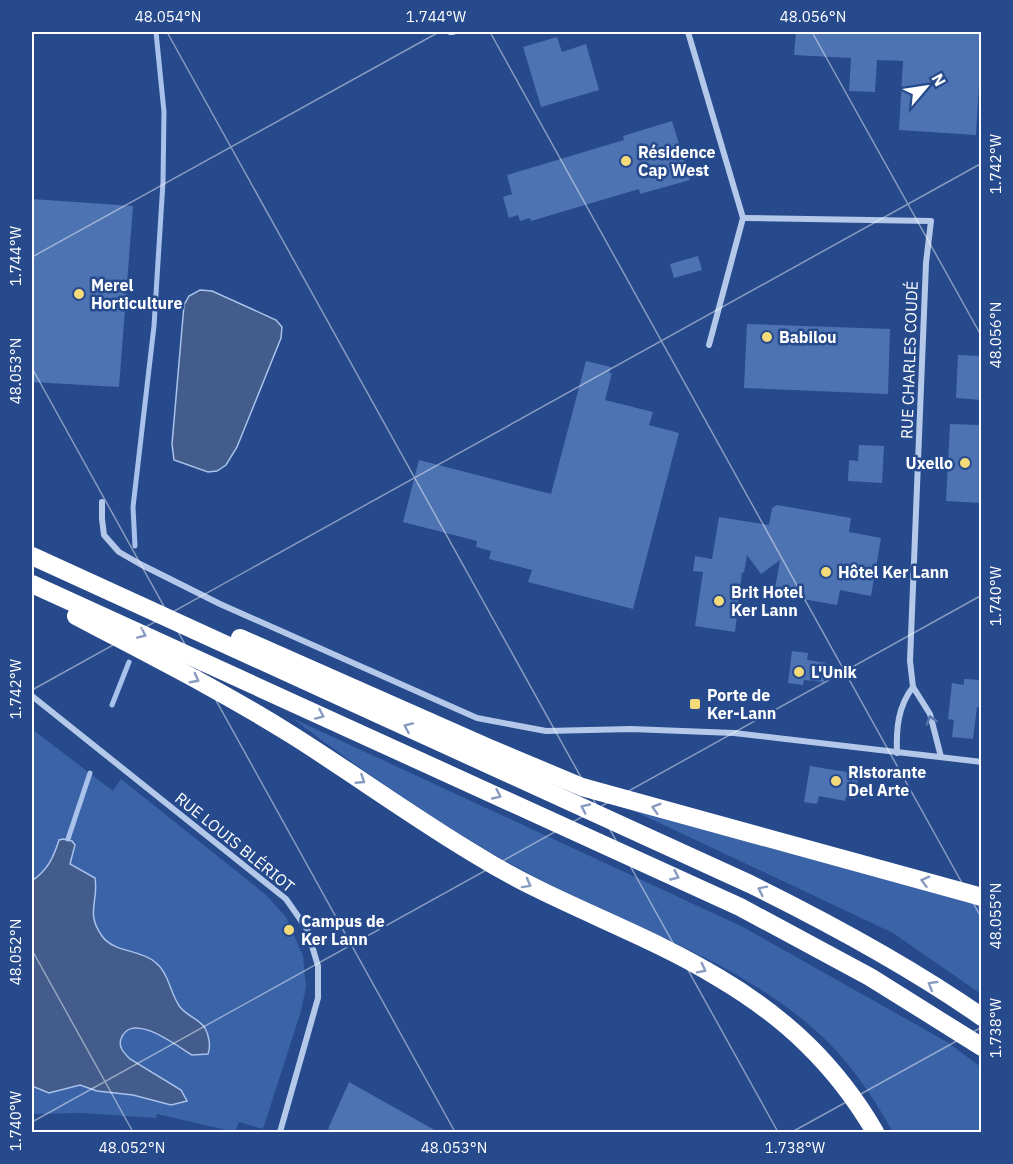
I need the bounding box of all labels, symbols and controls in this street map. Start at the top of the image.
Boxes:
text: 48.054°N [135,7,201,26]
text: 1.744°W [406,7,467,26]
text: 48.056°N [780,7,846,26]
north arrow [896,57,956,117]
text: N [928,70,951,90]
text: 1.742°W [986,133,1005,194]
place label: Résidence Cap West [638,142,716,180]
marker: Résidence Cap West [619,154,633,168]
text: 1.744°W [6,225,25,286]
place label: Merel Horticulture [91,275,182,313]
street label: RUE CHARLES COUDÉ [895,281,922,439]
marker: Merel Horticulture [72,287,86,301]
text: 48.056°N [986,302,1005,368]
place label: Babilou [779,327,837,347]
marker: Babilou [760,330,774,344]
text: 48.053°N [6,338,25,404]
place label: Uxello [906,453,953,473]
marker: Uxello [958,456,972,470]
place label: Hôtel Ker Lann [838,562,949,582]
marker: Hôtel Ker Lann [819,565,833,579]
text: 1.740°W [986,565,1005,626]
place label: Brit Hotel Ker Lann [731,582,803,620]
marker: Brit Hotel Ker Lann [712,594,726,608]
one-way arrow [136,627,147,639]
text: 1.742°W [6,658,25,719]
place label: L'Unik [811,662,858,682]
marker: L'Unik [792,665,806,679]
one-way arrow [188,672,199,683]
place label: Porte de Ker-Lann [707,685,776,723]
marker: Porte de Ker-Lann [688,697,702,711]
one-way arrow [313,707,324,719]
one-way arrow [926,715,938,726]
one-way arrow [403,722,414,734]
place label: Ristorante Del Arte [848,762,926,800]
one-way arrow [355,773,366,784]
marker: Ristorante Del Arte [829,774,843,788]
street label: RUE LOUIS BLÉRIOT [171,787,299,896]
one-way arrow [491,788,502,800]
one-way arrow [651,803,661,816]
one-way arrow [580,804,591,816]
one-way arrow [668,869,679,881]
one-way arrow [920,876,930,889]
one-way arrow [520,877,531,888]
text: 48.055°N [986,883,1005,949]
one-way arrow [757,886,768,898]
place label: Campus de Ker Lann [301,911,385,949]
text: 48.052°N [6,919,25,985]
marker: Campus de Ker Lann [282,923,296,937]
one-way arrow [696,961,707,973]
one-way arrow [928,981,938,993]
text: 1.738°W [986,997,1005,1058]
text: 1.740°W [6,1090,25,1151]
text: 48.052°N [99,1138,165,1157]
text: 48.053°N [421,1138,487,1157]
text: 1.738°W [765,1138,826,1157]

